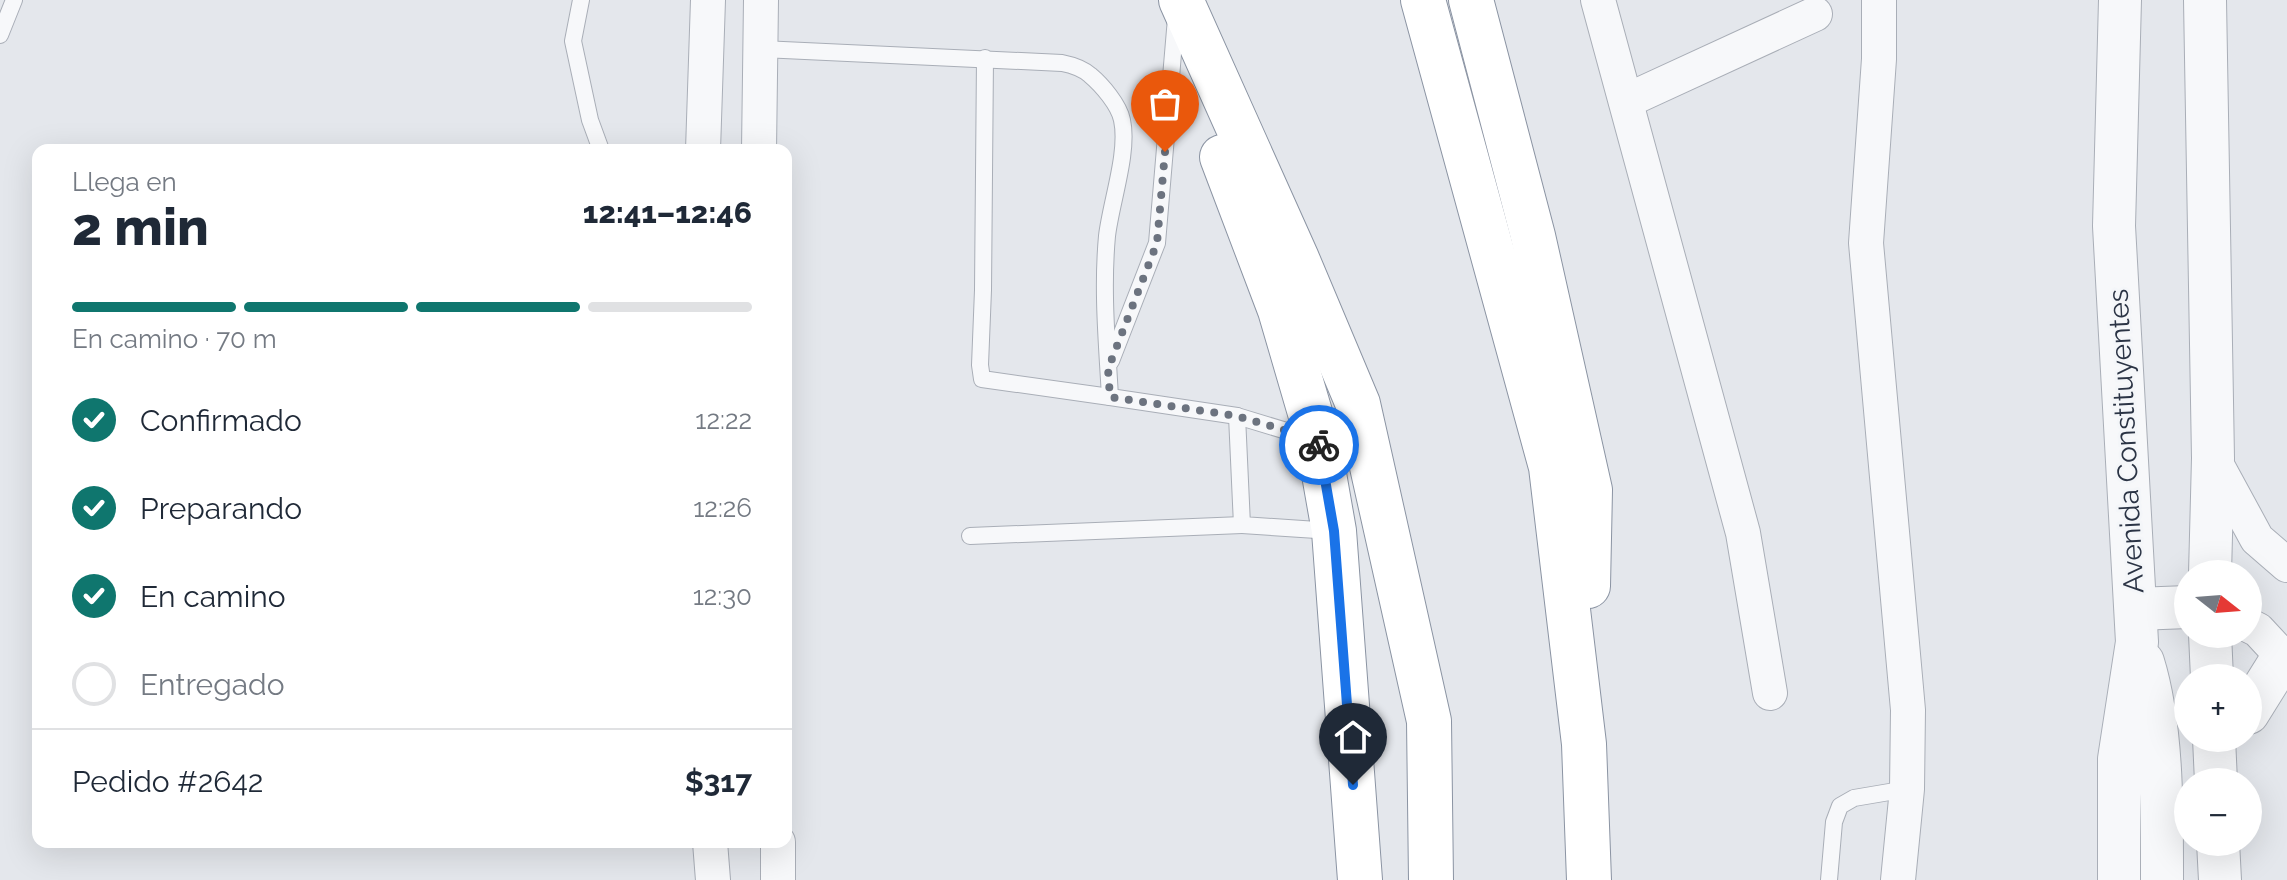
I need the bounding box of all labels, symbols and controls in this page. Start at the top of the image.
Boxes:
pin [1131,70,1199,152]
icon: bag [1143,82,1187,126]
text: Llega en [72,167,177,197]
text: 12:41–12:46 [583,195,752,230]
text: 2 min [72,196,209,257]
street label: Avenida Constituyentes [2102,288,2150,594]
text: En camino · 70 m [72,324,277,354]
icon: check [72,398,116,442]
text: Confirmado [140,403,302,438]
text: 12:22 [695,405,752,435]
courier [1279,405,1359,485]
icon: bike [1297,423,1341,467]
icon: check [72,486,116,530]
text: Preparando [140,491,302,526]
text: 12:26 [693,493,752,523]
north arrow [2174,560,2262,648]
map controls [2174,560,2262,856]
icon: check [72,574,116,618]
text: En camino [140,579,286,614]
text: 12:30 [693,581,752,611]
button: + [2174,664,2262,752]
text: Entregado [140,667,285,702]
pin [1319,703,1387,785]
icon: home [1331,715,1375,759]
text: Pedido #2642 [72,764,263,799]
text: $317 [685,764,752,799]
button: − [2174,768,2262,856]

